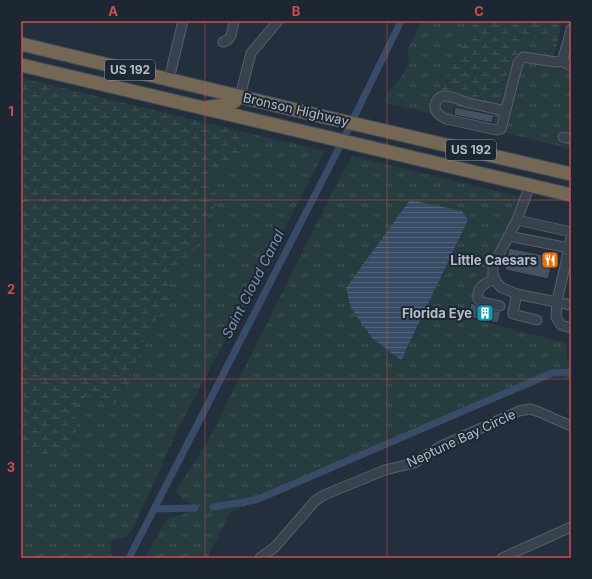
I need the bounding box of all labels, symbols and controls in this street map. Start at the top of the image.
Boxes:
text: A [108,3,118,19]
text: B [292,3,301,19]
text: C [474,3,484,19]
road number: US 192 [105,60,155,80]
street label: Bronson Highway [241,89,351,129]
text: 1 [8,103,14,119]
road number: US 192 [446,140,496,160]
water label: Saint Cloud Canal [218,226,288,341]
restaurant icon: Little Caesars [540,250,560,270]
place label: Little Caesars [450,252,537,268]
text: 2 [7,281,15,297]
building icon: Florida Eye [475,303,495,323]
place label: Florida Eye [402,305,472,321]
street label: Neptune Bay Circle [404,406,518,470]
text: 3 [7,459,15,475]

